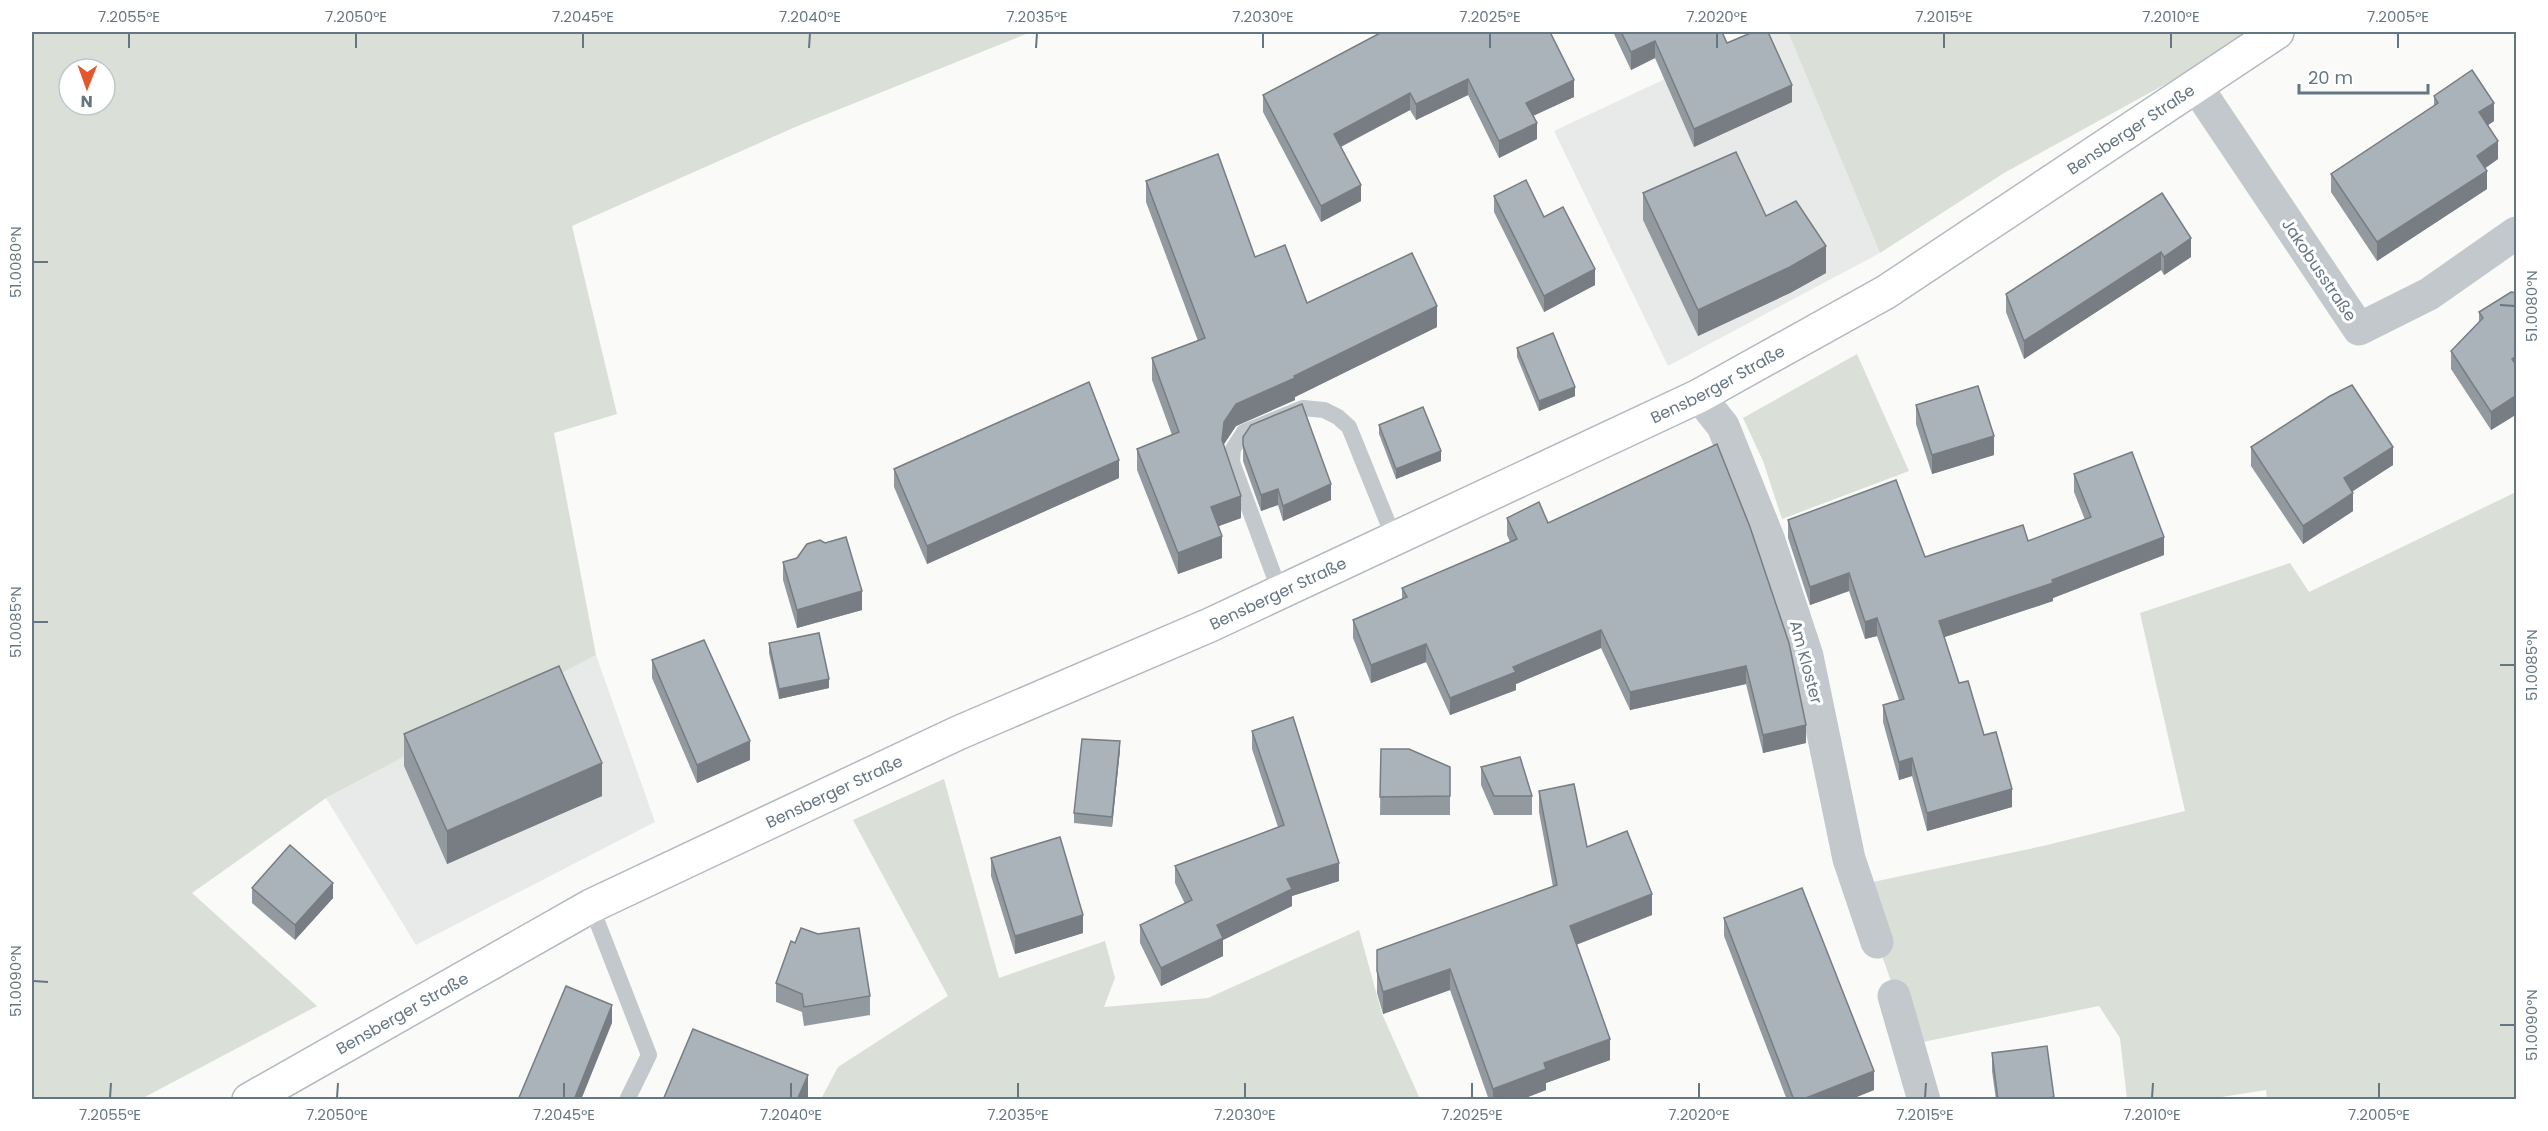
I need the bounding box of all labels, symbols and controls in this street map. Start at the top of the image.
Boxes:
text: 7.2055°E [98,6,160,27]
text: 7.2050°E [325,6,387,27]
text: 7.2045°E [552,6,614,27]
text: 7.2040°E [779,6,841,27]
text: 7.2035°E [1006,6,1068,27]
text: 7.2030°E [1232,6,1294,27]
text: 7.2025°E [1459,6,1521,27]
text: 7.2020°E [1686,6,1748,27]
text: 7.2015°E [1915,6,1973,27]
text: 7.2010°E [2142,6,2200,27]
text: 7.2005°E [2367,6,2429,27]
north arrow [57,57,117,117]
scale bar [2299,57,2428,95]
text: 20 m [2308,65,2353,90]
street label: Bensberger Straße [2062,78,2199,180]
text: N [81,90,93,113]
street label: Jakobusstraße [2276,214,2362,326]
text: 51.0080°N [5,226,26,298]
text: 51.0080°N [2521,270,2542,342]
street label: Bensberger Straße [1647,339,1789,429]
street label: Bensberger Straße [1206,551,1350,635]
text: 51.0085°N [5,586,26,658]
street label: Am Kloster [1784,618,1828,706]
text: 51.0085°N [2521,629,2542,701]
street label: Bensberger Straße [762,749,906,834]
text: 51.0090°N [5,945,26,1017]
street label: Bensberger Straße [332,966,473,1060]
text: 51.0090°N [2521,989,2542,1061]
text: 7.2055°E [79,1104,141,1125]
text: 7.2050°E [306,1104,368,1125]
text: 7.2045°E [533,1104,595,1125]
text: 7.2040°E [760,1104,822,1125]
text: 7.2035°E [987,1104,1049,1125]
text: 7.2030°E [1214,1104,1276,1125]
text: 7.2025°E [1441,1104,1503,1125]
text: 7.2020°E [1668,1104,1730,1125]
text: 7.2015°E [1896,1104,1954,1125]
text: 7.2010°E [2123,1104,2181,1125]
text: 7.2005°E [2348,1104,2410,1125]

